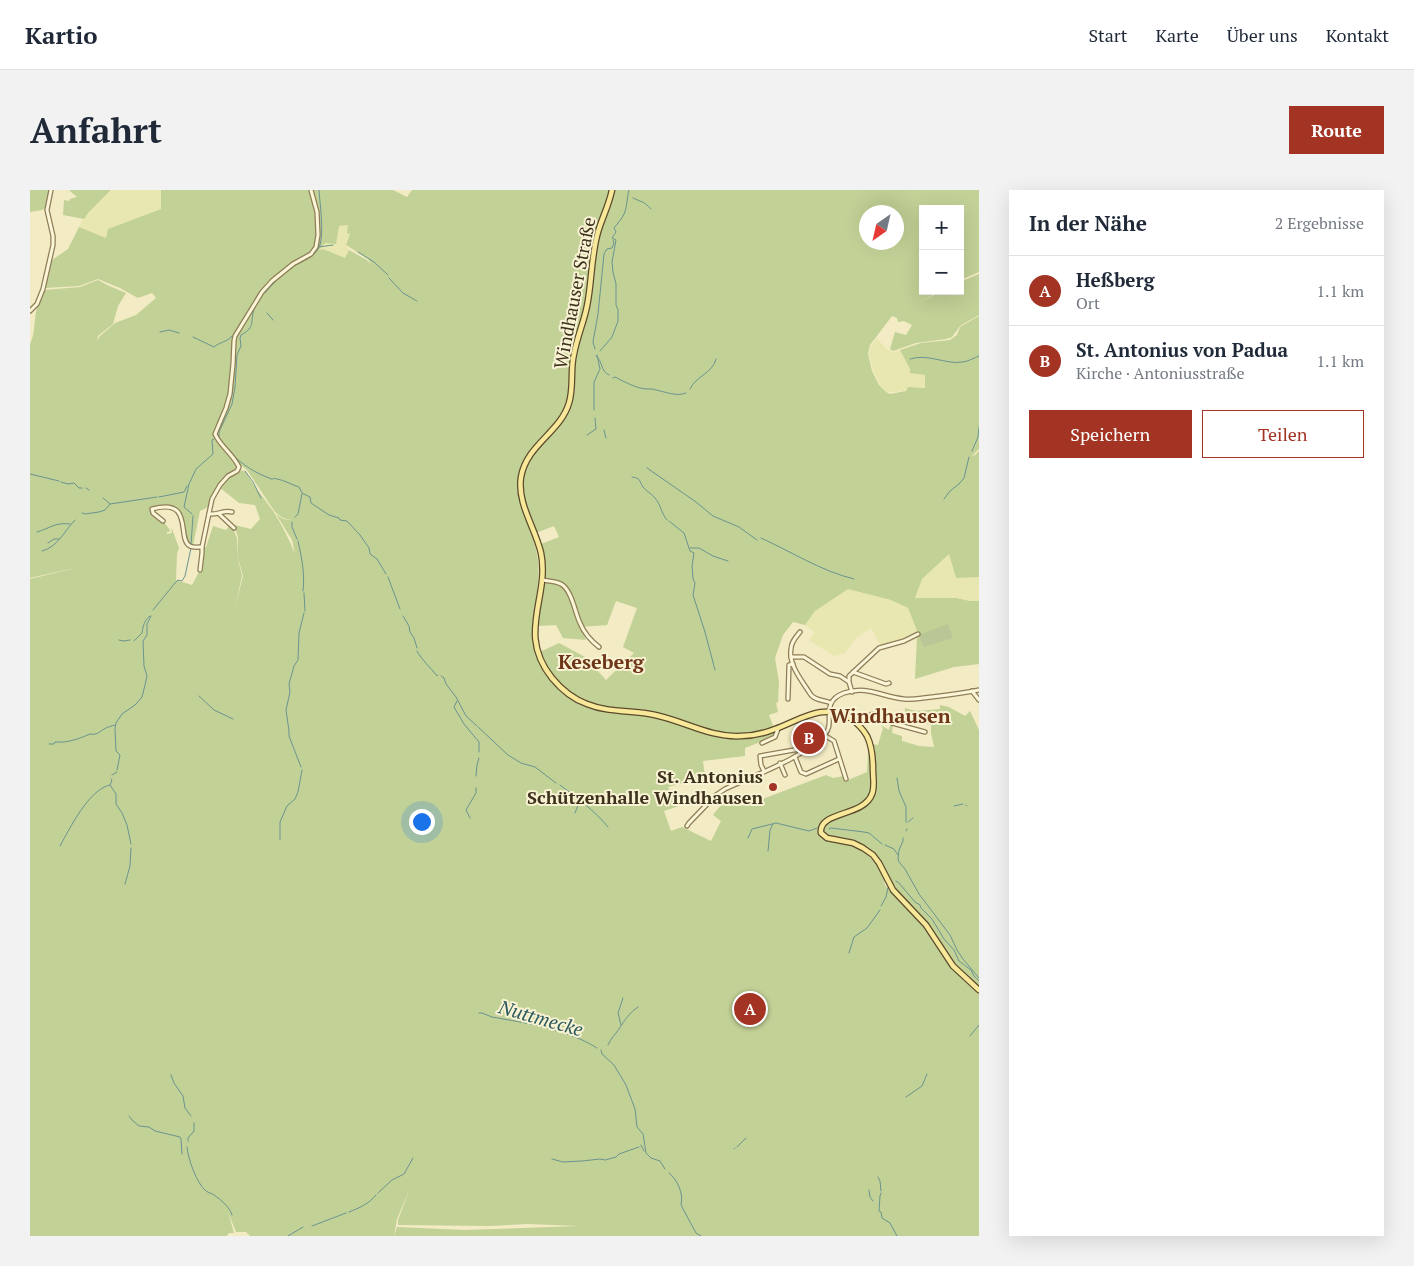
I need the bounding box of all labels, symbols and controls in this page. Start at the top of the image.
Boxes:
text: Kartio [25,19,98,51]
text: Start [1088,23,1127,47]
text: Karte [1155,23,1199,47]
text: Über uns [1227,23,1298,47]
text: Kontakt [1326,23,1389,47]
button: Route [1289,106,1384,154]
text: Anfahrt [30,107,162,153]
north arrow [859,205,904,250]
map controls [919,205,964,295]
button: + [919,205,964,250]
text: In der Nähe [1029,209,1147,237]
text: 2 Ergebnisse [1275,212,1364,234]
street label: Windhauser Straße [548,215,600,371]
button: − [919,250,964,295]
text: Heßberg [1076,267,1154,292]
text: A [1039,280,1051,302]
text: 1.1 km [1317,280,1364,302]
text: Ort [1076,292,1100,314]
text: St. Antonius von Padua [1076,337,1288,362]
text: B [1040,350,1050,372]
text: 1.1 km [1317,350,1364,372]
text: Kirche · Antoniusstraße [1076,362,1245,384]
button: Speichern [1029,410,1192,458]
button: Teilen [1202,410,1364,458]
district label: Keseberg [558,648,645,675]
district label: Windhausen [829,702,951,729]
pin: B [793,719,825,757]
place label: St. Antonius Schützenhalle Windhausen [527,764,763,809]
marker: St. Antonius Schützenhalle Windhausen [767,781,779,793]
your location [409,809,435,835]
pin: A [734,990,766,1028]
water label: Nuttmecke [495,993,586,1042]

